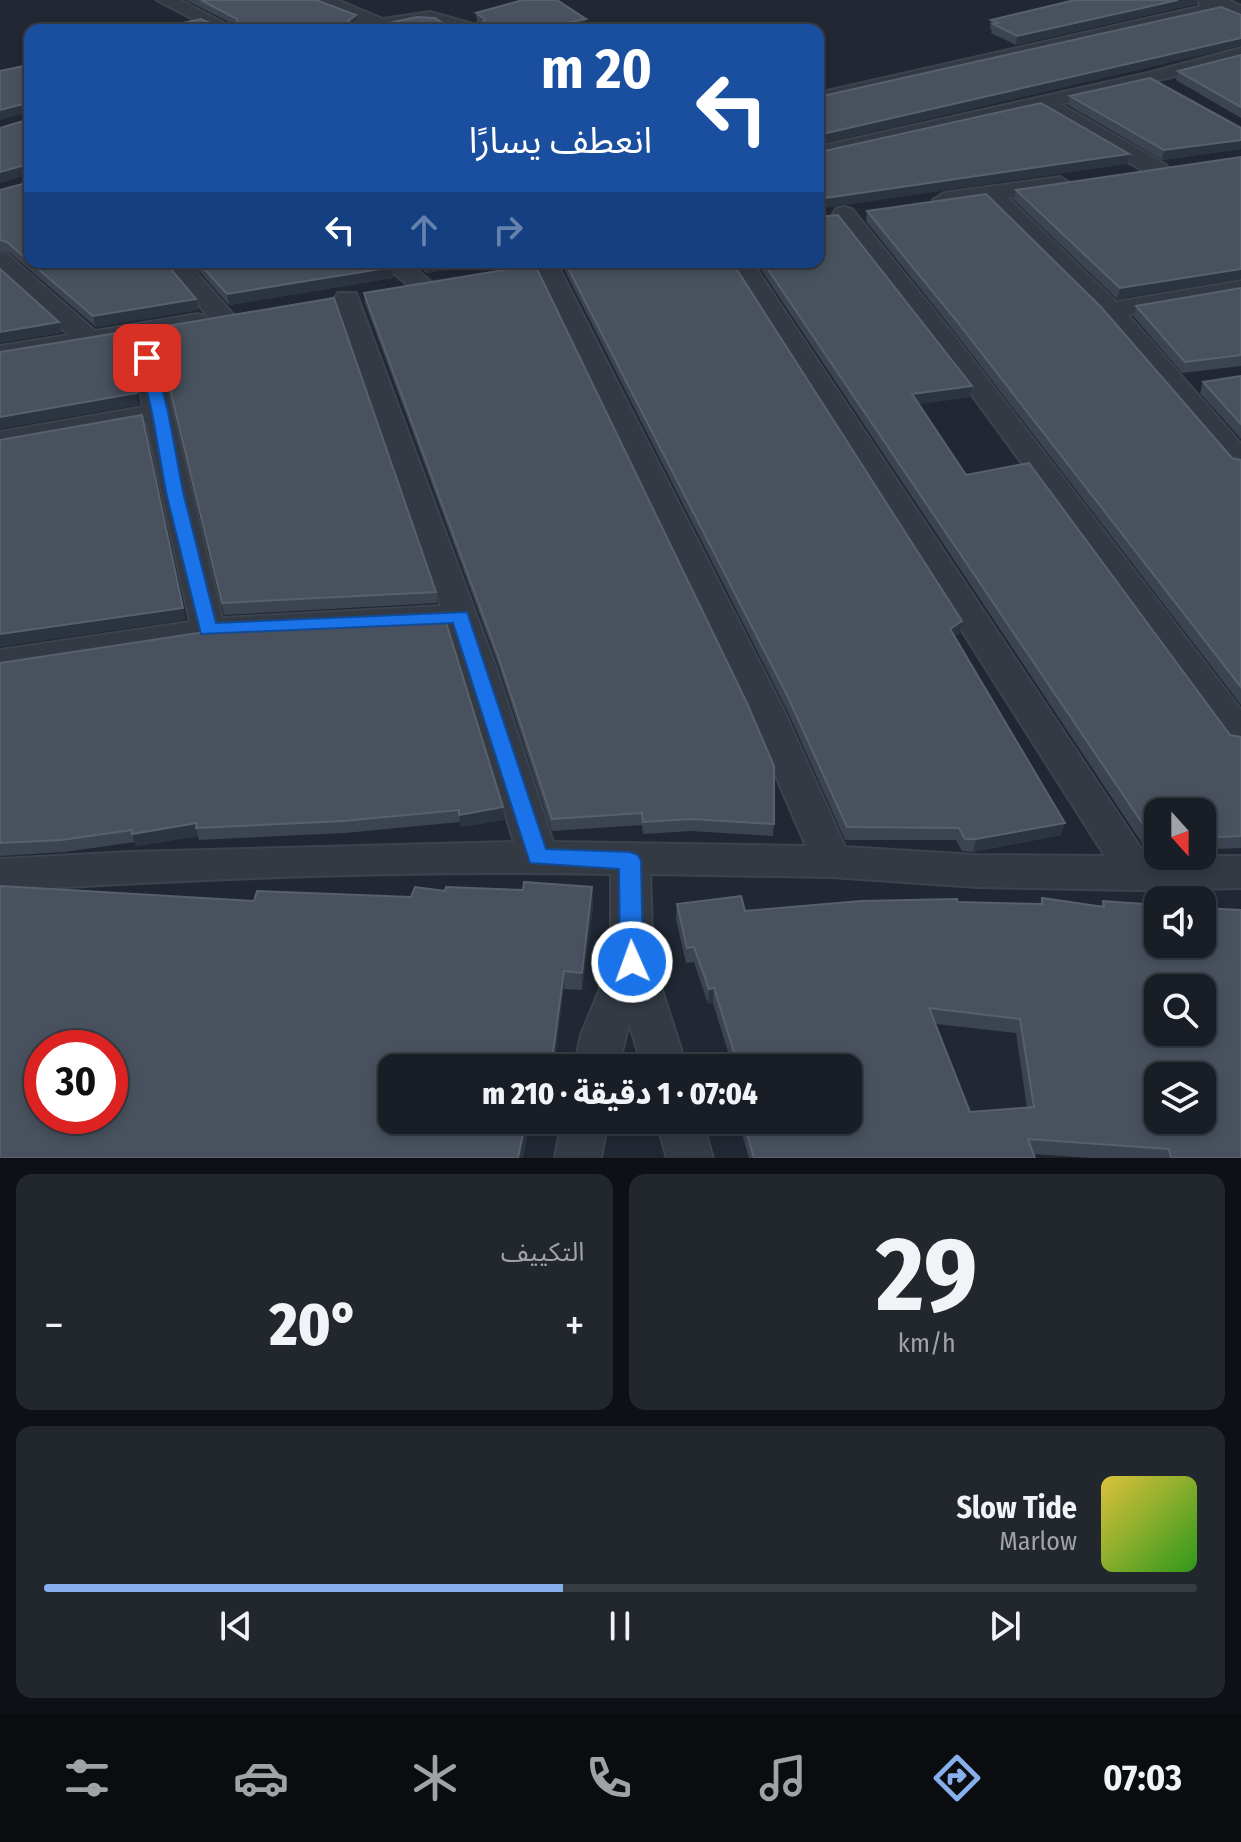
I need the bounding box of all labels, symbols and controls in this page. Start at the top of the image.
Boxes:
text: 20 m [541,36,652,103]
icon: left [680,56,784,160]
text: انعطف يسارًا [469,119,652,163]
icon: left [318,208,362,252]
icon: ahead [402,208,446,252]
icon: right [486,208,530,252]
pin [113,324,181,392]
icon: arrive [125,336,169,380]
north arrow [1144,798,1216,870]
map controls [1144,798,1216,1134]
button: sound [1144,886,1216,958]
position arrow [590,920,674,1004]
button: search [1144,974,1216,1046]
speed limit sign: 30 [24,1030,128,1134]
button: layers [1144,1062,1216,1134]
text: 07:04 · 1 دقيقة · 210 m [482,1076,758,1112]
text: 29 [876,1213,977,1338]
text: التكييف [501,1237,585,1268]
text: 20° [269,1289,359,1361]
text: − [44,1299,64,1352]
text: + [564,1299,584,1352]
text: km/h [898,1328,956,1359]
text: Slow Tide [956,1490,1077,1526]
text: Marlow [999,1526,1077,1557]
icon: previous [214,1604,258,1648]
icon: pause [598,1604,642,1648]
icon: next [983,1604,1027,1648]
icon: filters [59,1750,115,1806]
icon: car [233,1750,289,1806]
icon: climate [407,1750,463,1806]
icon: phone [581,1750,637,1806]
icon: music [755,1750,811,1806]
icon: directions [929,1750,985,1806]
text: 07:03 [1103,1756,1182,1800]

